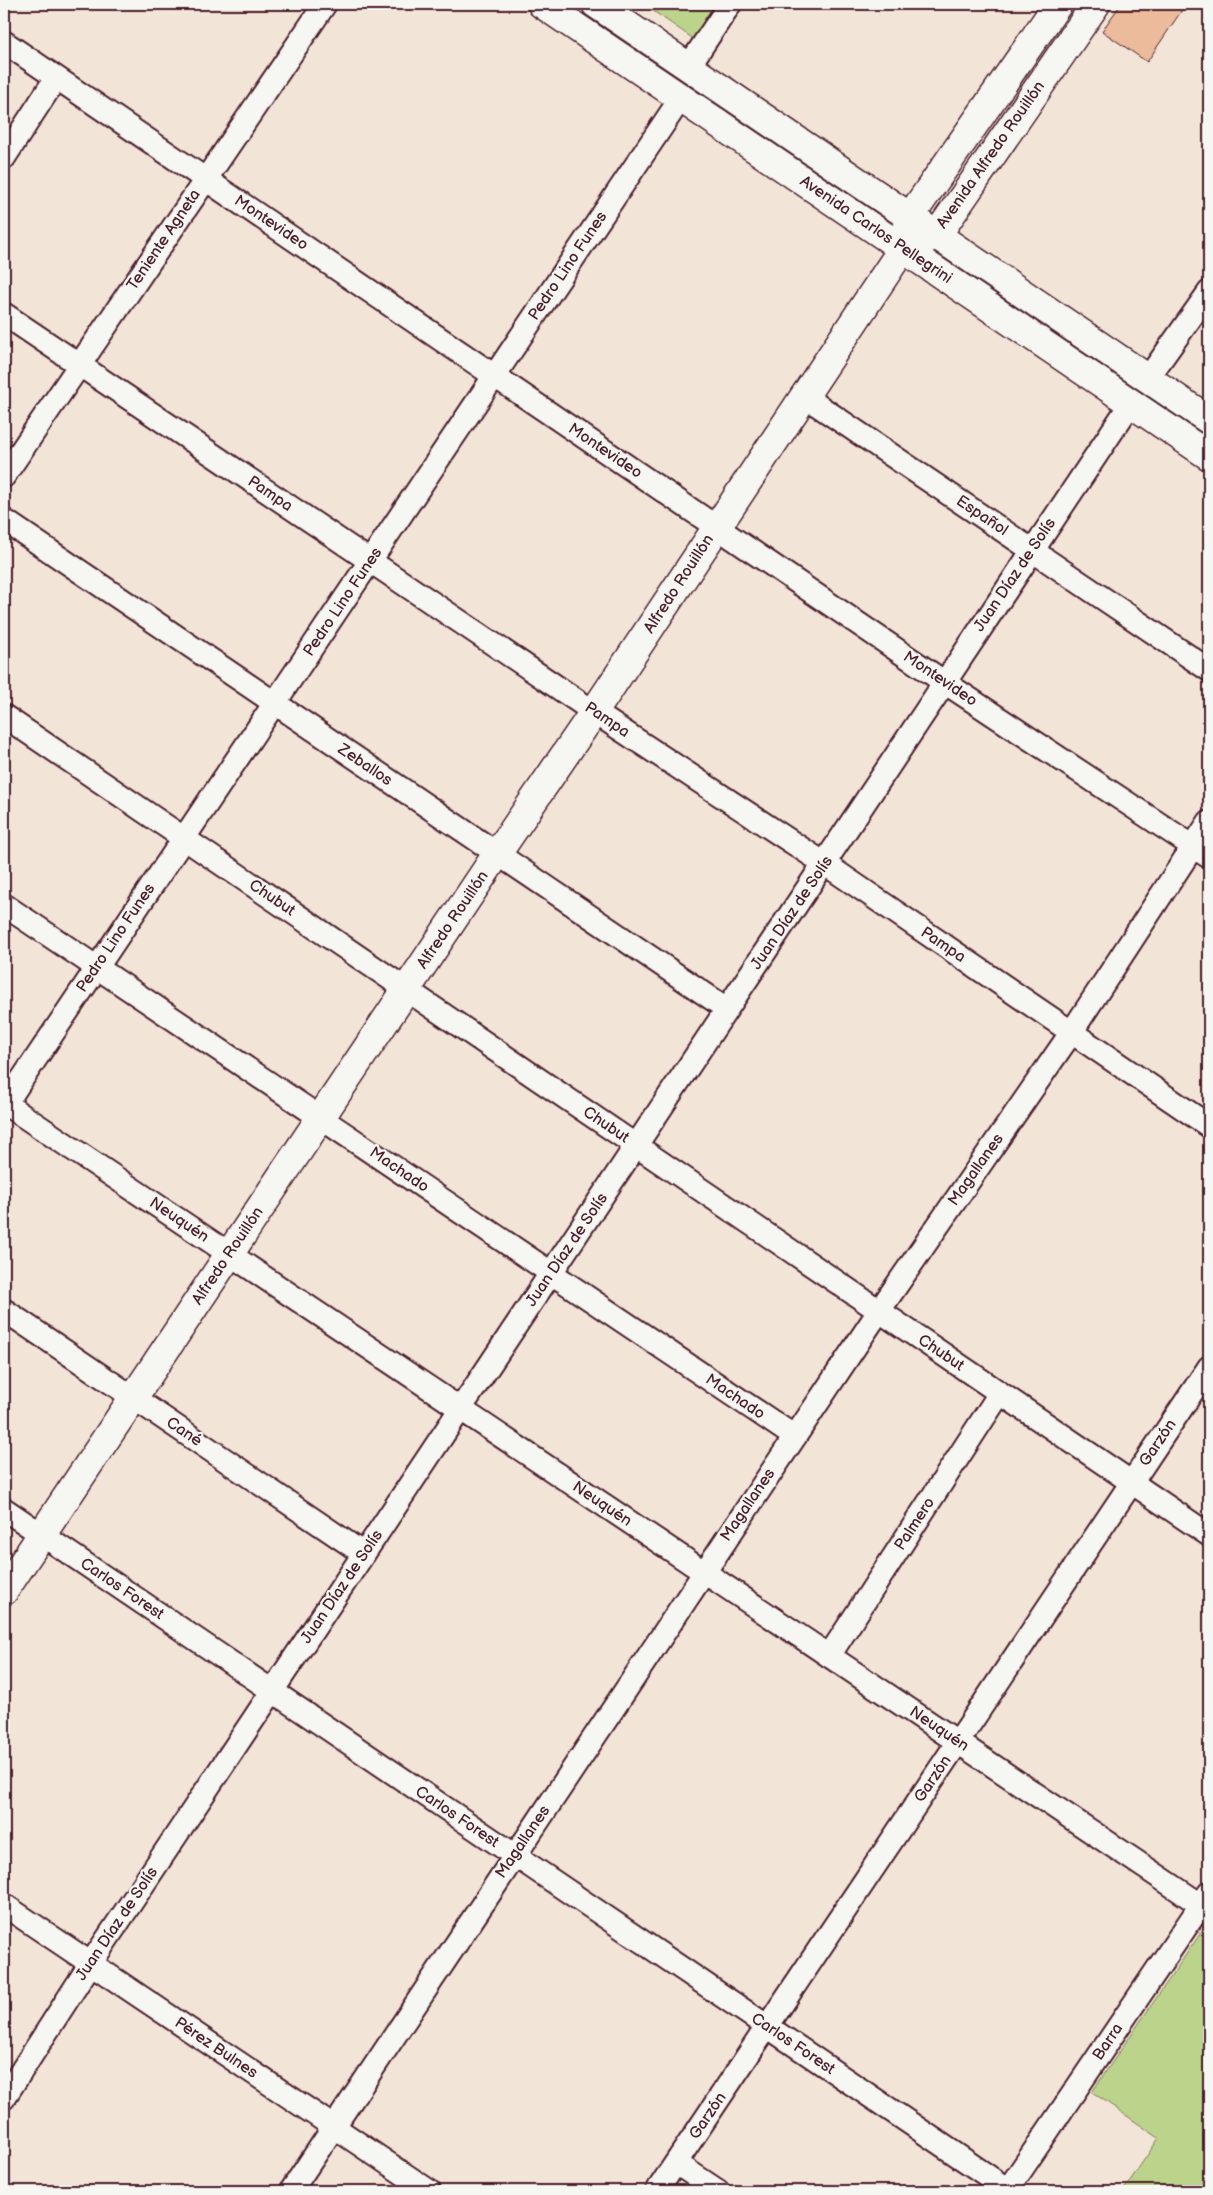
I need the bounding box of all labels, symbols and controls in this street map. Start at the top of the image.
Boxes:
street label: Avenida Alfredo Rouillón [933,78,1049,232]
street label: Avenida Carlos Pellegrini [796,172,956,288]
street label: Teniente Agneta [123,186,205,294]
street label: Montevideo [230,191,312,255]
street label: Pedro Lino Funes [525,208,611,324]
street label: Montevideo [564,419,646,483]
street label: Pampa [244,472,296,516]
street label: Español [952,492,1012,540]
street label: Juan Díaz de Solís [970,515,1060,635]
street label: Alfredo Rouillón [640,531,718,637]
street label: Pedro Lino Funes [300,544,386,660]
street label: Montevideo [899,647,981,711]
street label: Pampa [581,698,633,742]
street label: Zeballos [333,739,396,790]
street label: Juan Díaz de Solís [747,853,837,973]
street label: Alfredo Rouillón [413,867,493,973]
street label: Chubut [245,876,299,920]
street label: Pedro Lino Funes [73,880,159,996]
street label: Pampa [917,923,969,967]
street label: Chubut [579,1103,633,1147]
street label: Magallanes [944,1130,1008,1210]
street label: Machado [366,1143,432,1197]
street label: Juan Díaz de Solís [522,1190,612,1310]
street label: Neuquén [146,1193,212,1247]
street label: Alfredo Rouillón [188,1203,268,1309]
street label: Chubut [914,1331,968,1375]
street label: Machado [702,1370,768,1424]
street label: Cané [162,1413,206,1451]
street label: Garzón [1135,1416,1181,1470]
street label: Magallanes [717,1465,779,1545]
street label: Neuquén [569,1477,635,1531]
street label: Palmero [891,1494,939,1554]
street label: Juan Díaz de Solís [297,1527,387,1647]
street label: Carlos Forest [77,1554,168,1624]
street label: Neuquén [906,1702,972,1756]
street label: Garzón [910,1752,956,1806]
street label: Carlos Forest [412,1782,503,1852]
street label: Magallanes [492,1802,554,1882]
street label: Juan Díaz de Solís [72,1864,162,1984]
street label: Carlos Forest [748,2009,839,2079]
street label: Pérez Bulnes [171,2013,261,2083]
street label: Barra [1089,2020,1127,2064]
street label: Garzón [685,2089,731,2143]

